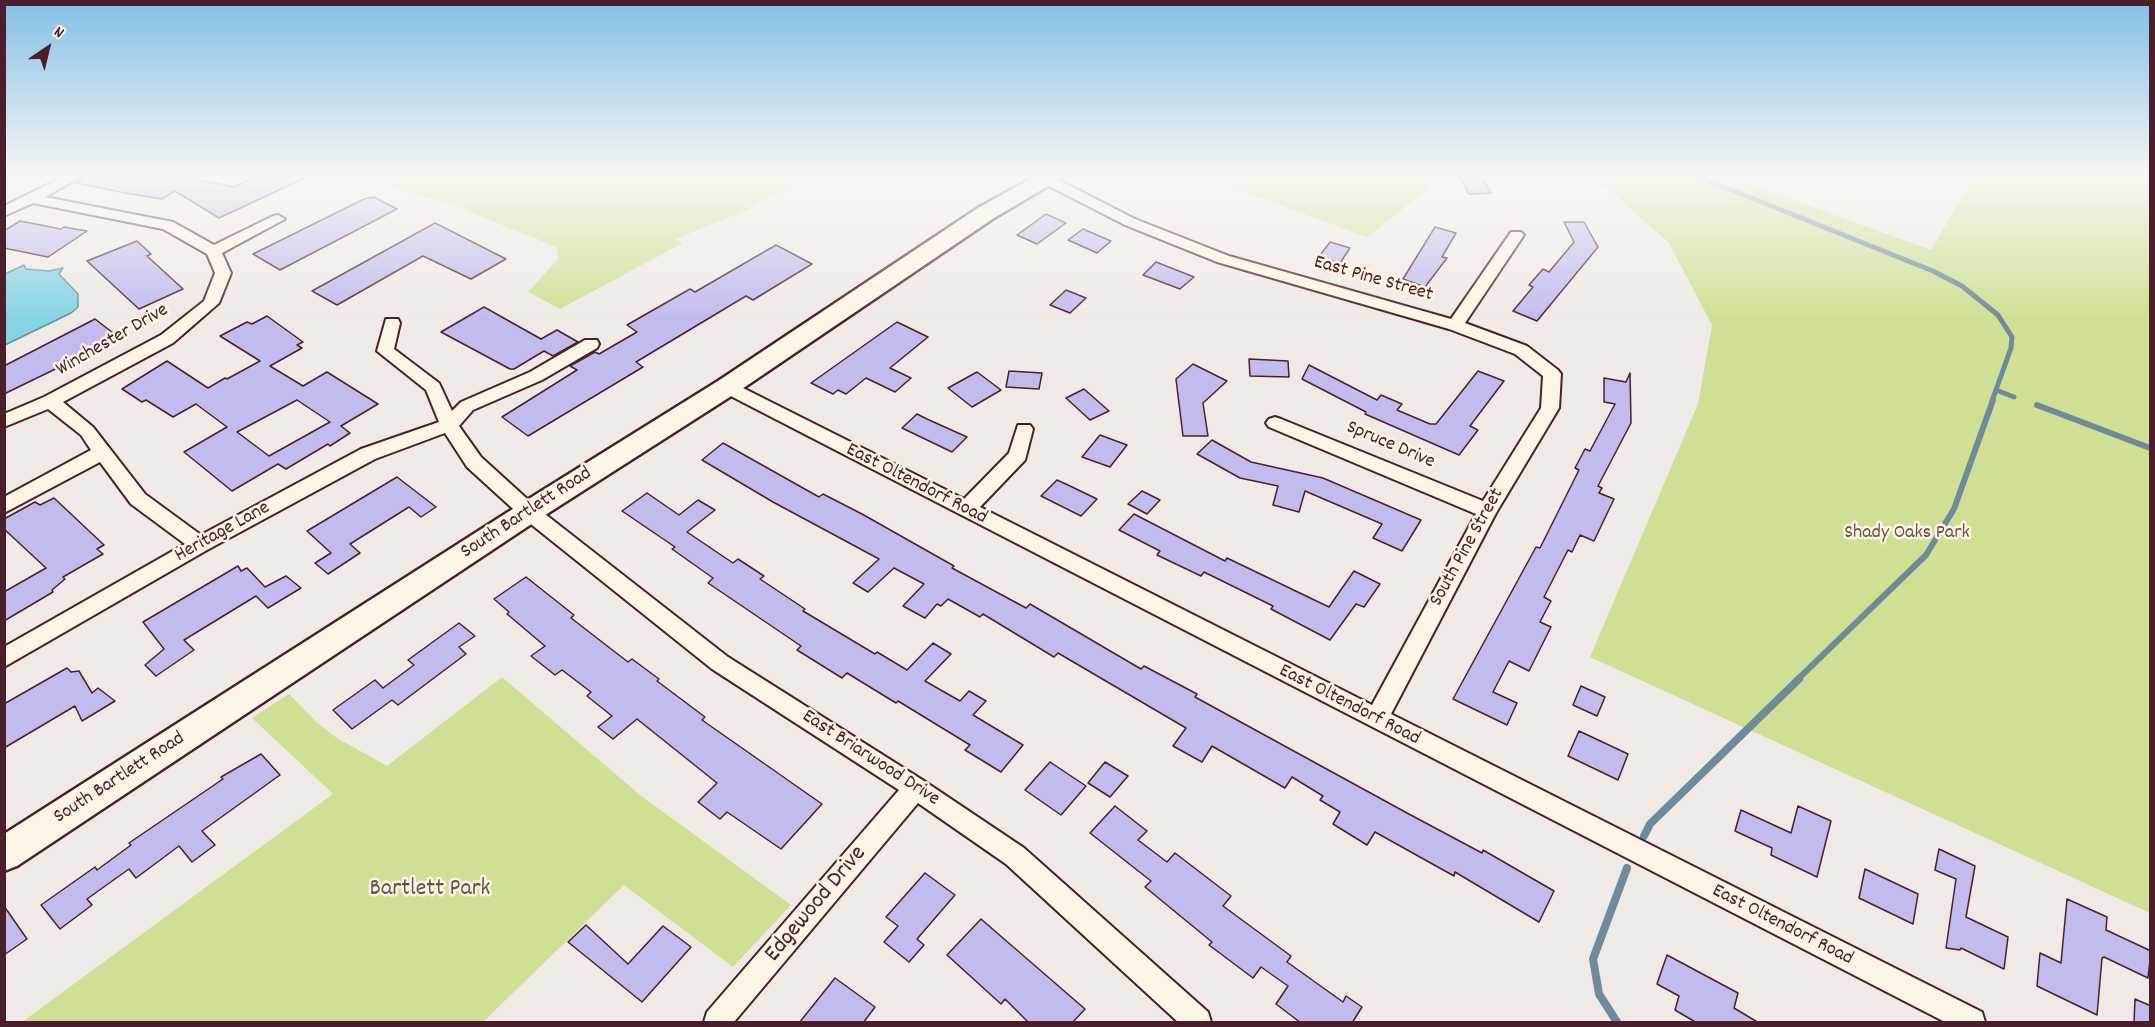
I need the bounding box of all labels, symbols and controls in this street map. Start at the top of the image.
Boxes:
north arrow [18,18,78,78]
text: N [49,21,68,45]
street label: East Pine Street [1311,252,1435,308]
street label: Winchester Drive [53,299,173,383]
street label: Spruce Drive [1342,417,1438,475]
street label: East Oltendorf Road [841,439,991,531]
street label: South Bartlett Road [457,463,597,565]
street label: South Pine Street [1426,485,1510,611]
street label: Heritage Lane [171,497,275,569]
park label: Shady Oaks Park [1844,522,1970,546]
street label: East Oltendorf Road [1274,660,1424,752]
street label: East Briarwood Drive [797,706,943,812]
street label: South Bartlett Road [50,728,190,830]
street label: Edgewood Drive [760,841,874,969]
park label: Bartlett Park [370,877,490,905]
street label: East Oltendorf Road [1707,880,1857,972]

